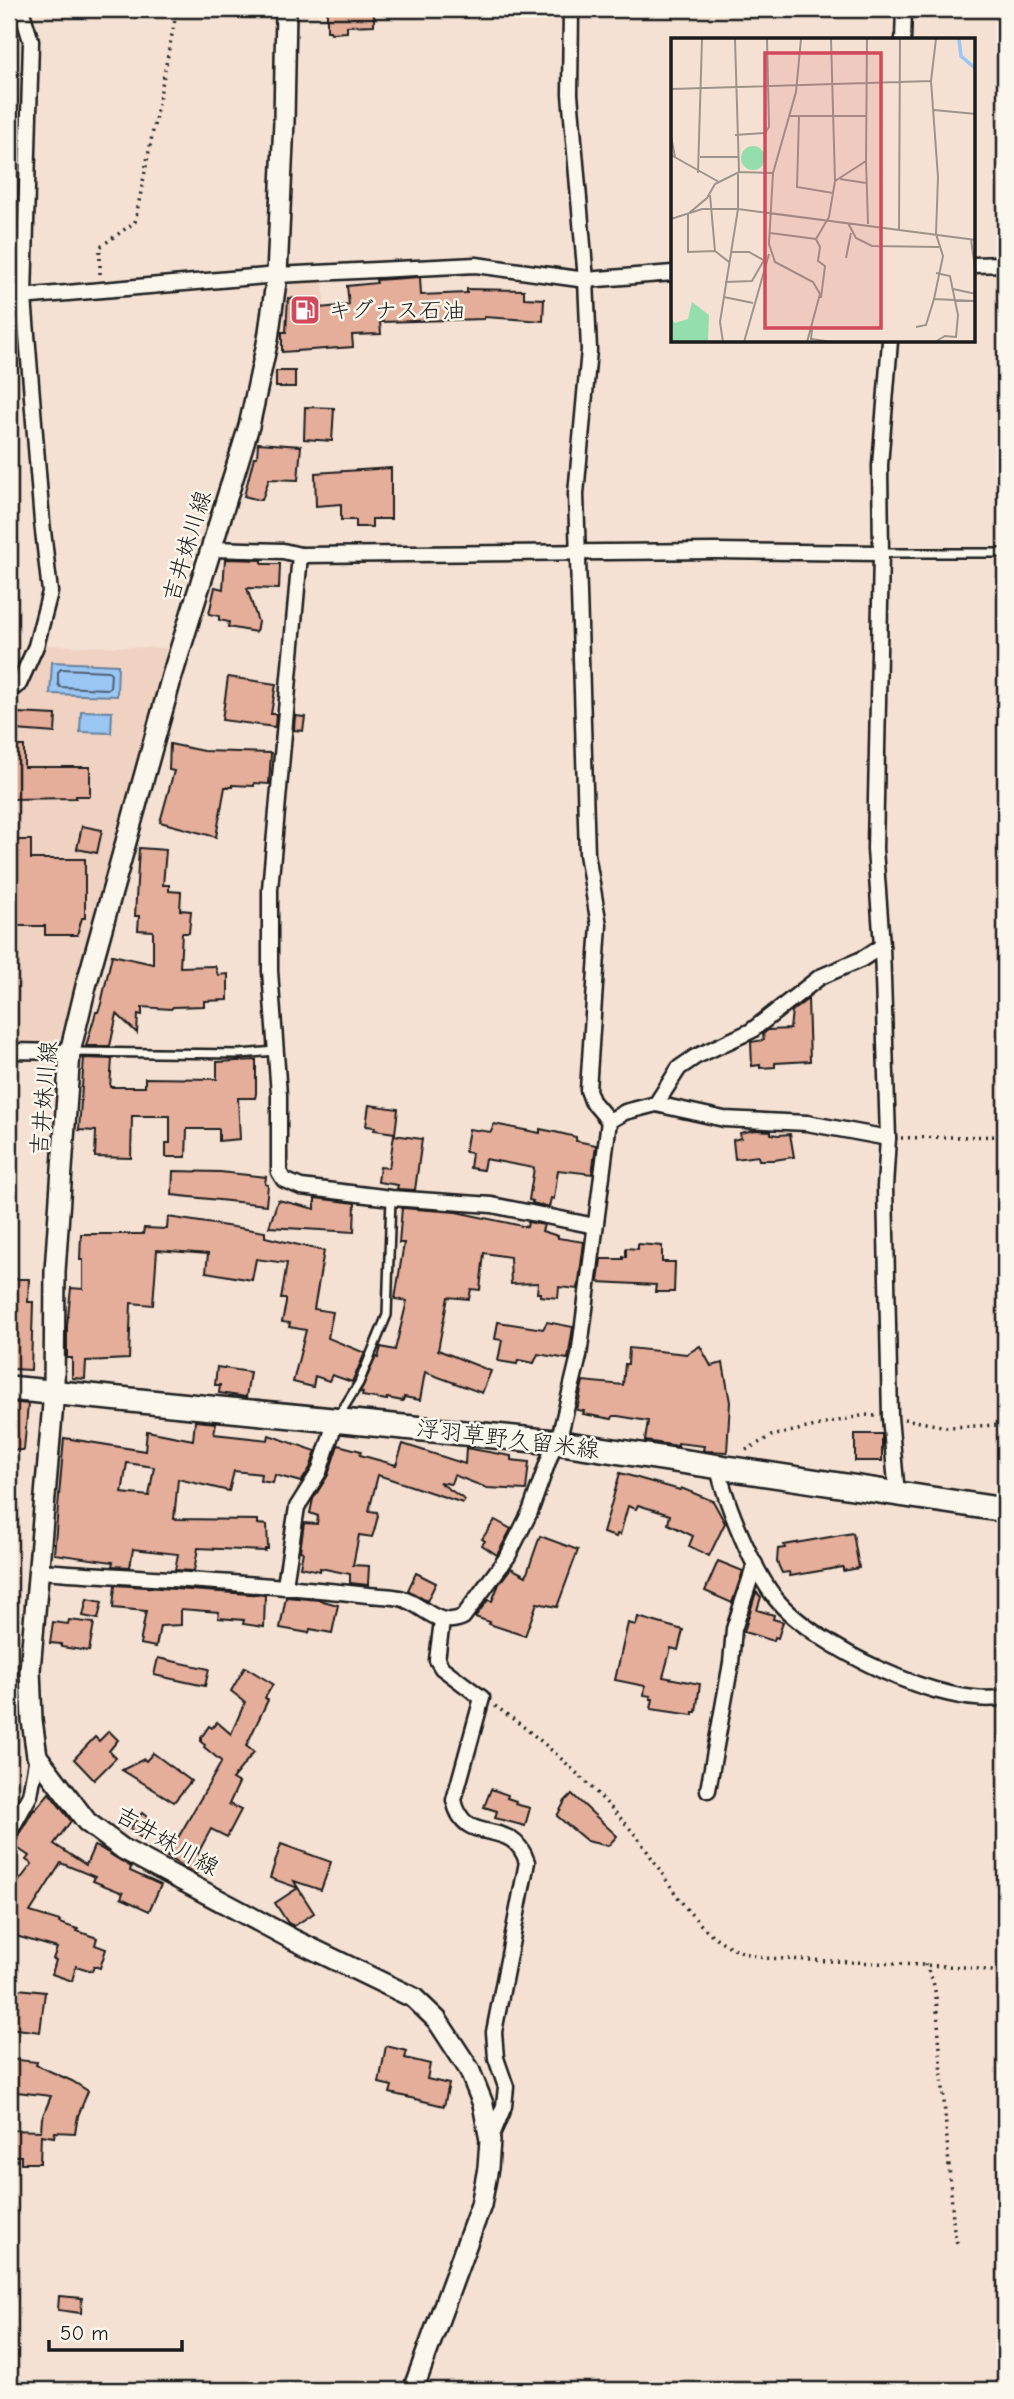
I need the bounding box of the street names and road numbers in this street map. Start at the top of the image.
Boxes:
street label: 吉井妹川線 [157,487,217,605]
street label: 吉井妹川線 [26,1040,62,1156]
street label: 浮羽草野久留米線 [415,1414,601,1464]
street label: 吉井妹川線 [110,1801,224,1881]

